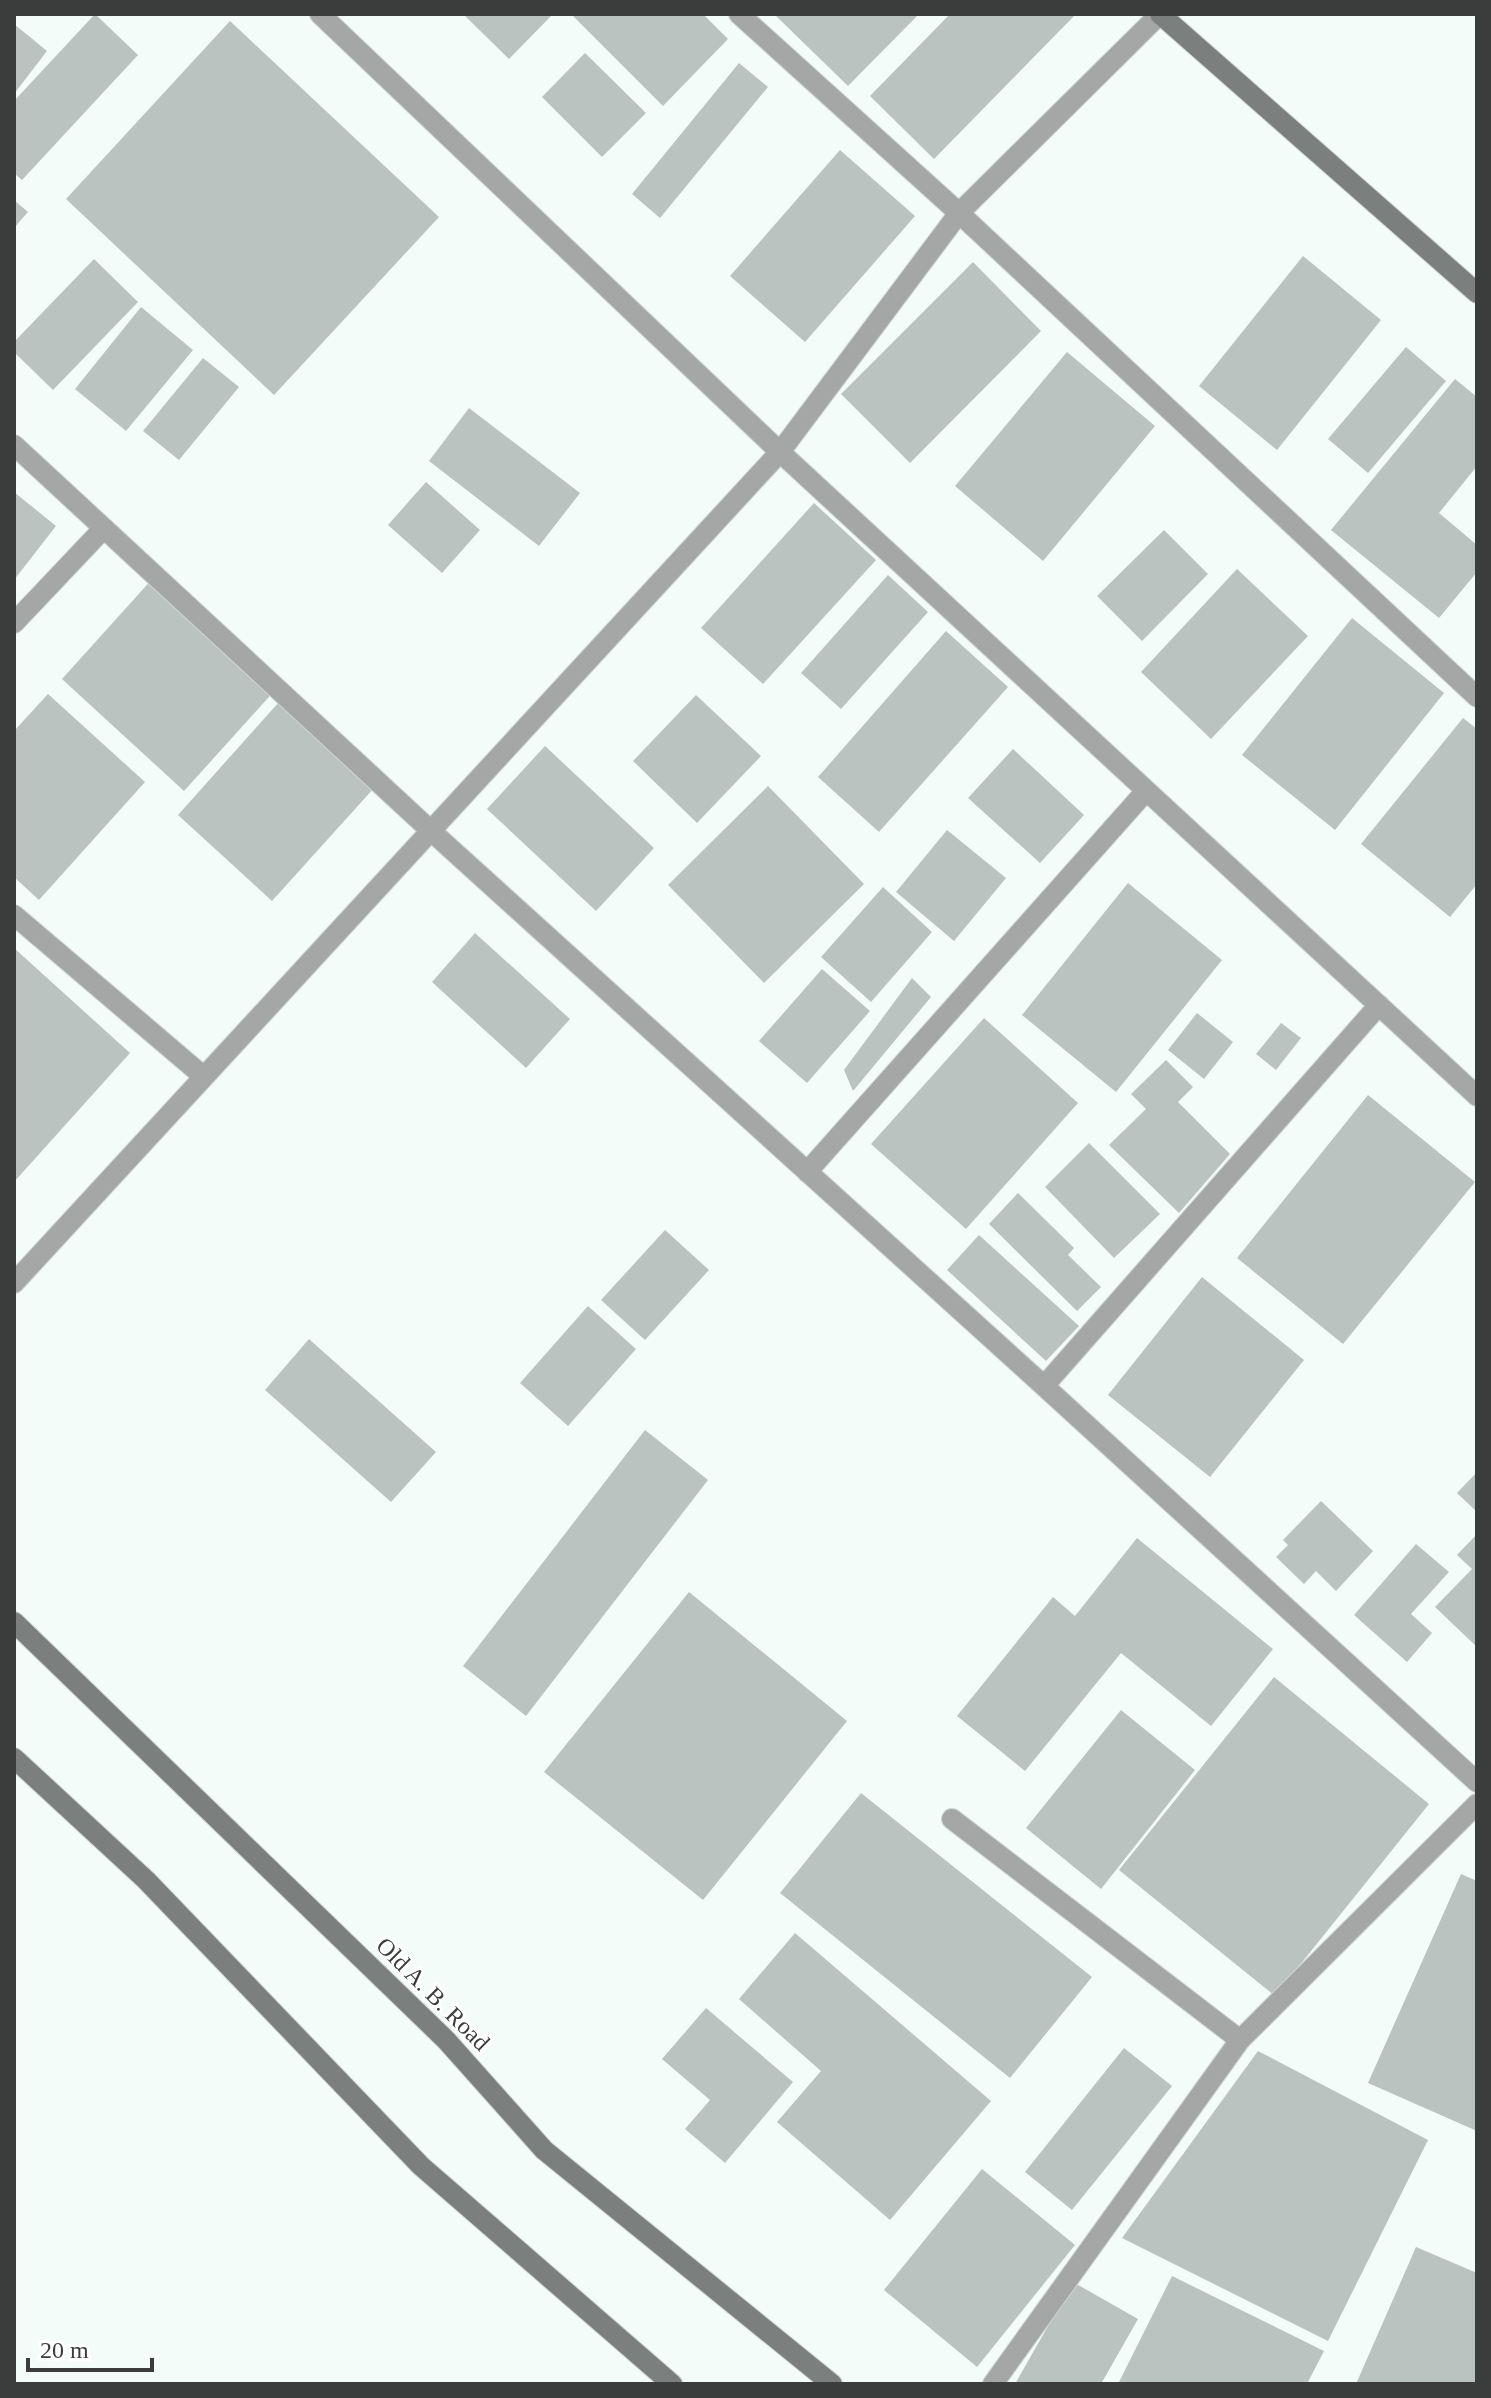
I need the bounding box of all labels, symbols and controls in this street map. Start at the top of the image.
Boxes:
street label: Old A. B. Road [371,1932,495,2056]
scale bar [28,2322,152,2372]
text: 20 m [40,2337,89,2363]

